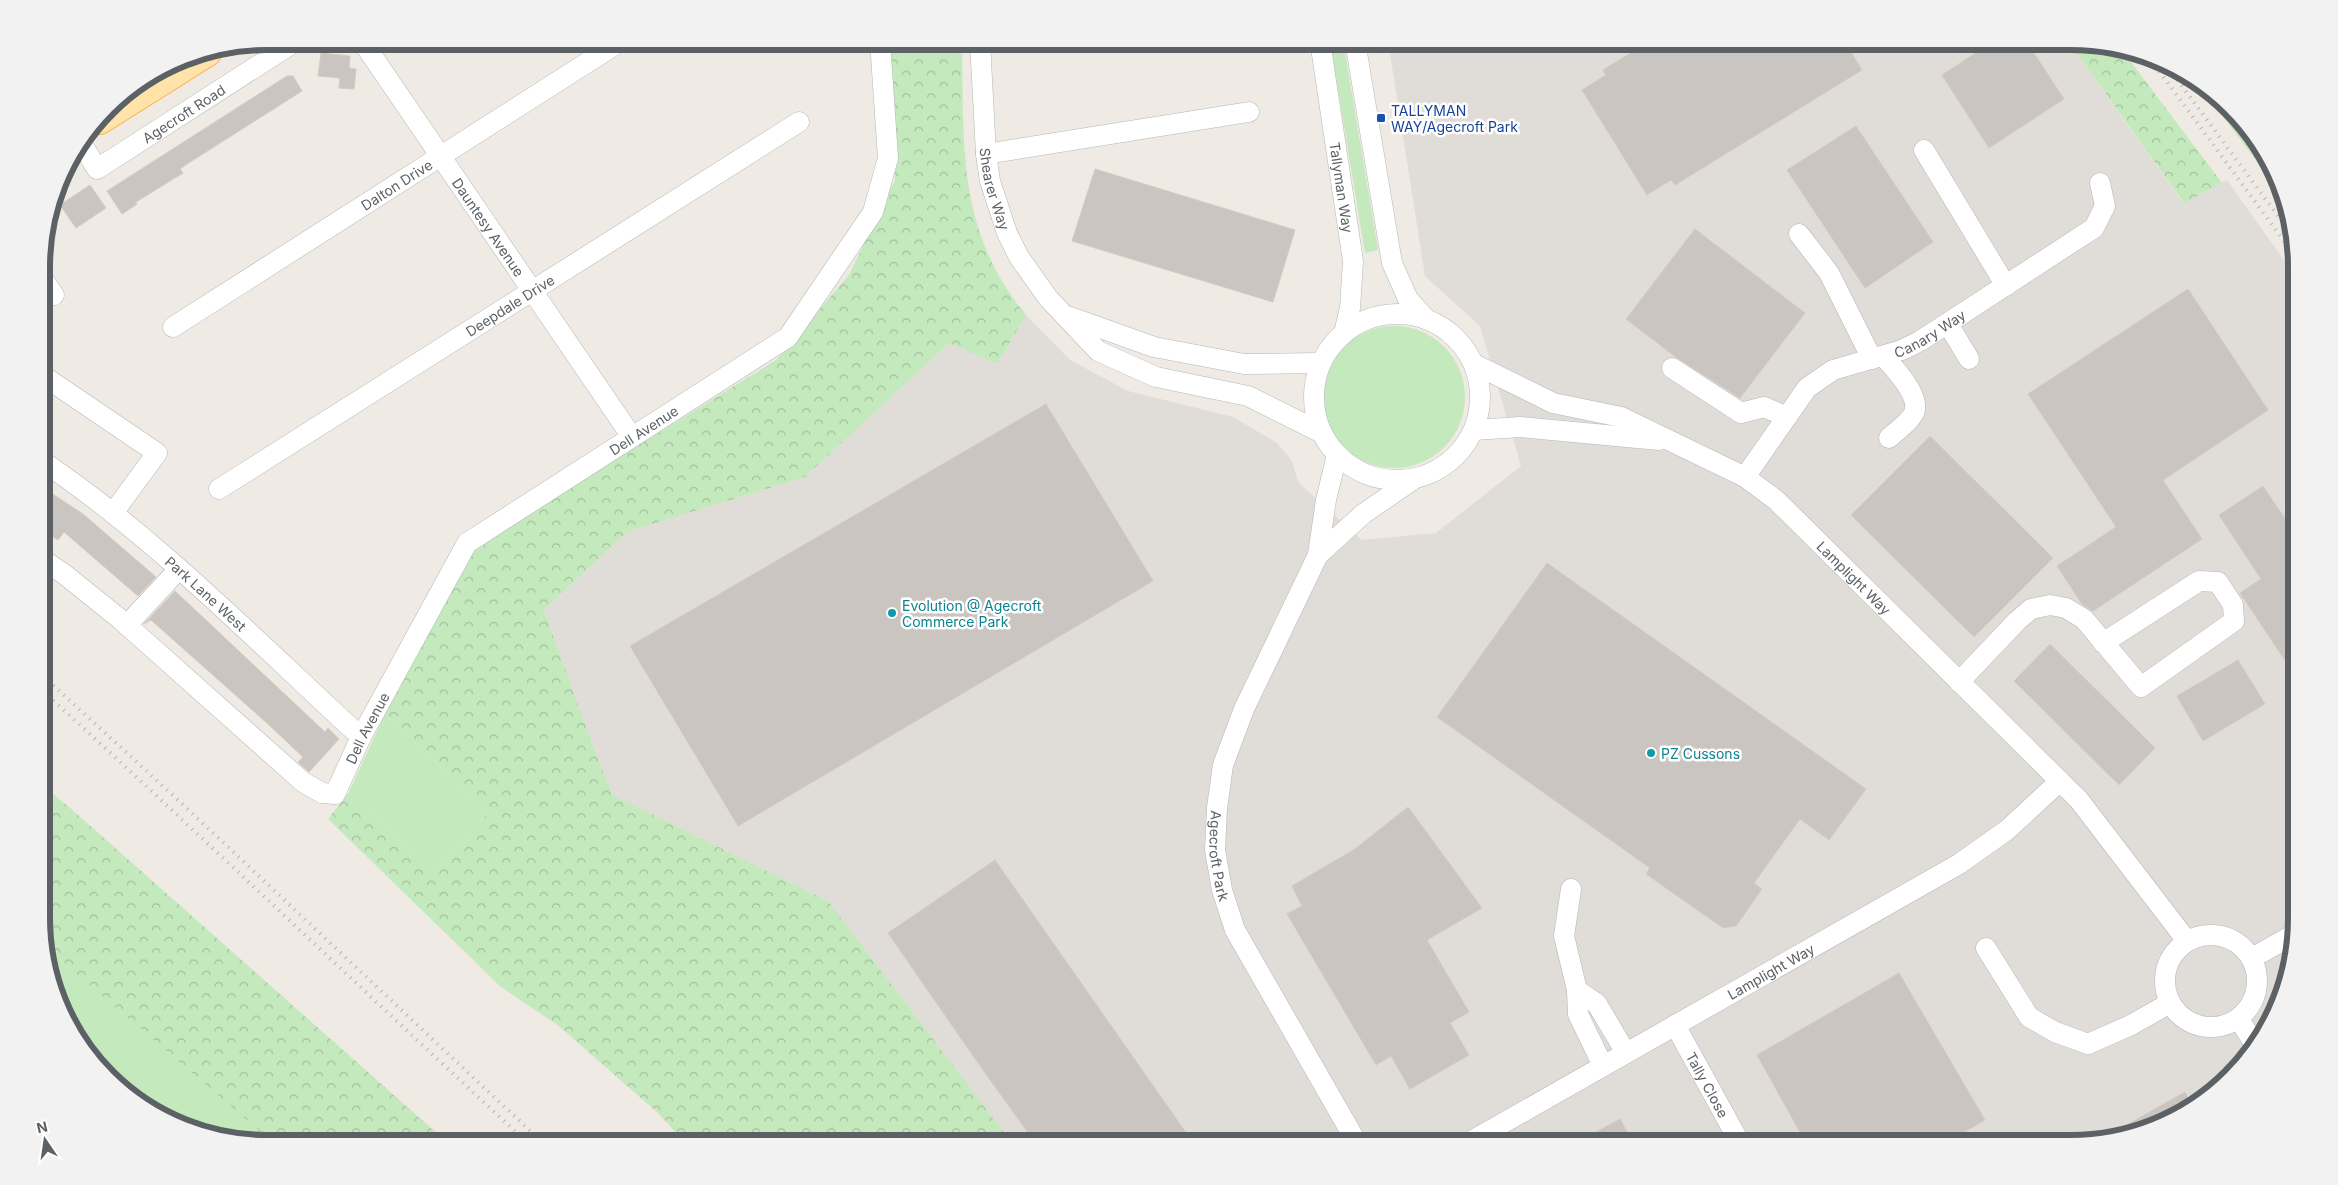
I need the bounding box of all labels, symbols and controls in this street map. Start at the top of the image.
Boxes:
street label: Agecroft Road [139,81,228,146]
place label: TALLYMAN WAY/Agecroft Park [1391,102,1518,135]
marker: TALLYMAN WAY/Agecroft Park [1375,112,1387,124]
street label: Tallyman Way [1327,141,1357,234]
street label: Shearer Way [977,147,1014,232]
street label: Dalton Drive [357,155,435,213]
street label: Dauntesy Avenue [449,174,528,279]
street label: Deepdale Drive [462,271,557,339]
street label: Canary Way [1892,305,1968,360]
street label: Dell Avenue [606,401,681,458]
street label: Lamplight Way [1814,537,1895,618]
street label: Park Lane West [162,552,251,635]
place label: Evolution @ Agecroft Commerce Park [902,597,1042,630]
marker: Evolution @ Agecroft Commerce Park [886,607,898,619]
street label: Dell Avenue [342,689,392,766]
place label: PZ Cussons [1661,745,1740,762]
marker: PZ Cussons [1645,747,1657,759]
street label: Agecroft Park [1207,810,1234,903]
street label: Lamplight Way [1724,940,1817,1003]
street label: Tally Close [1683,1049,1733,1120]
north arrow [20,1115,70,1165]
text: N [35,1117,49,1136]

